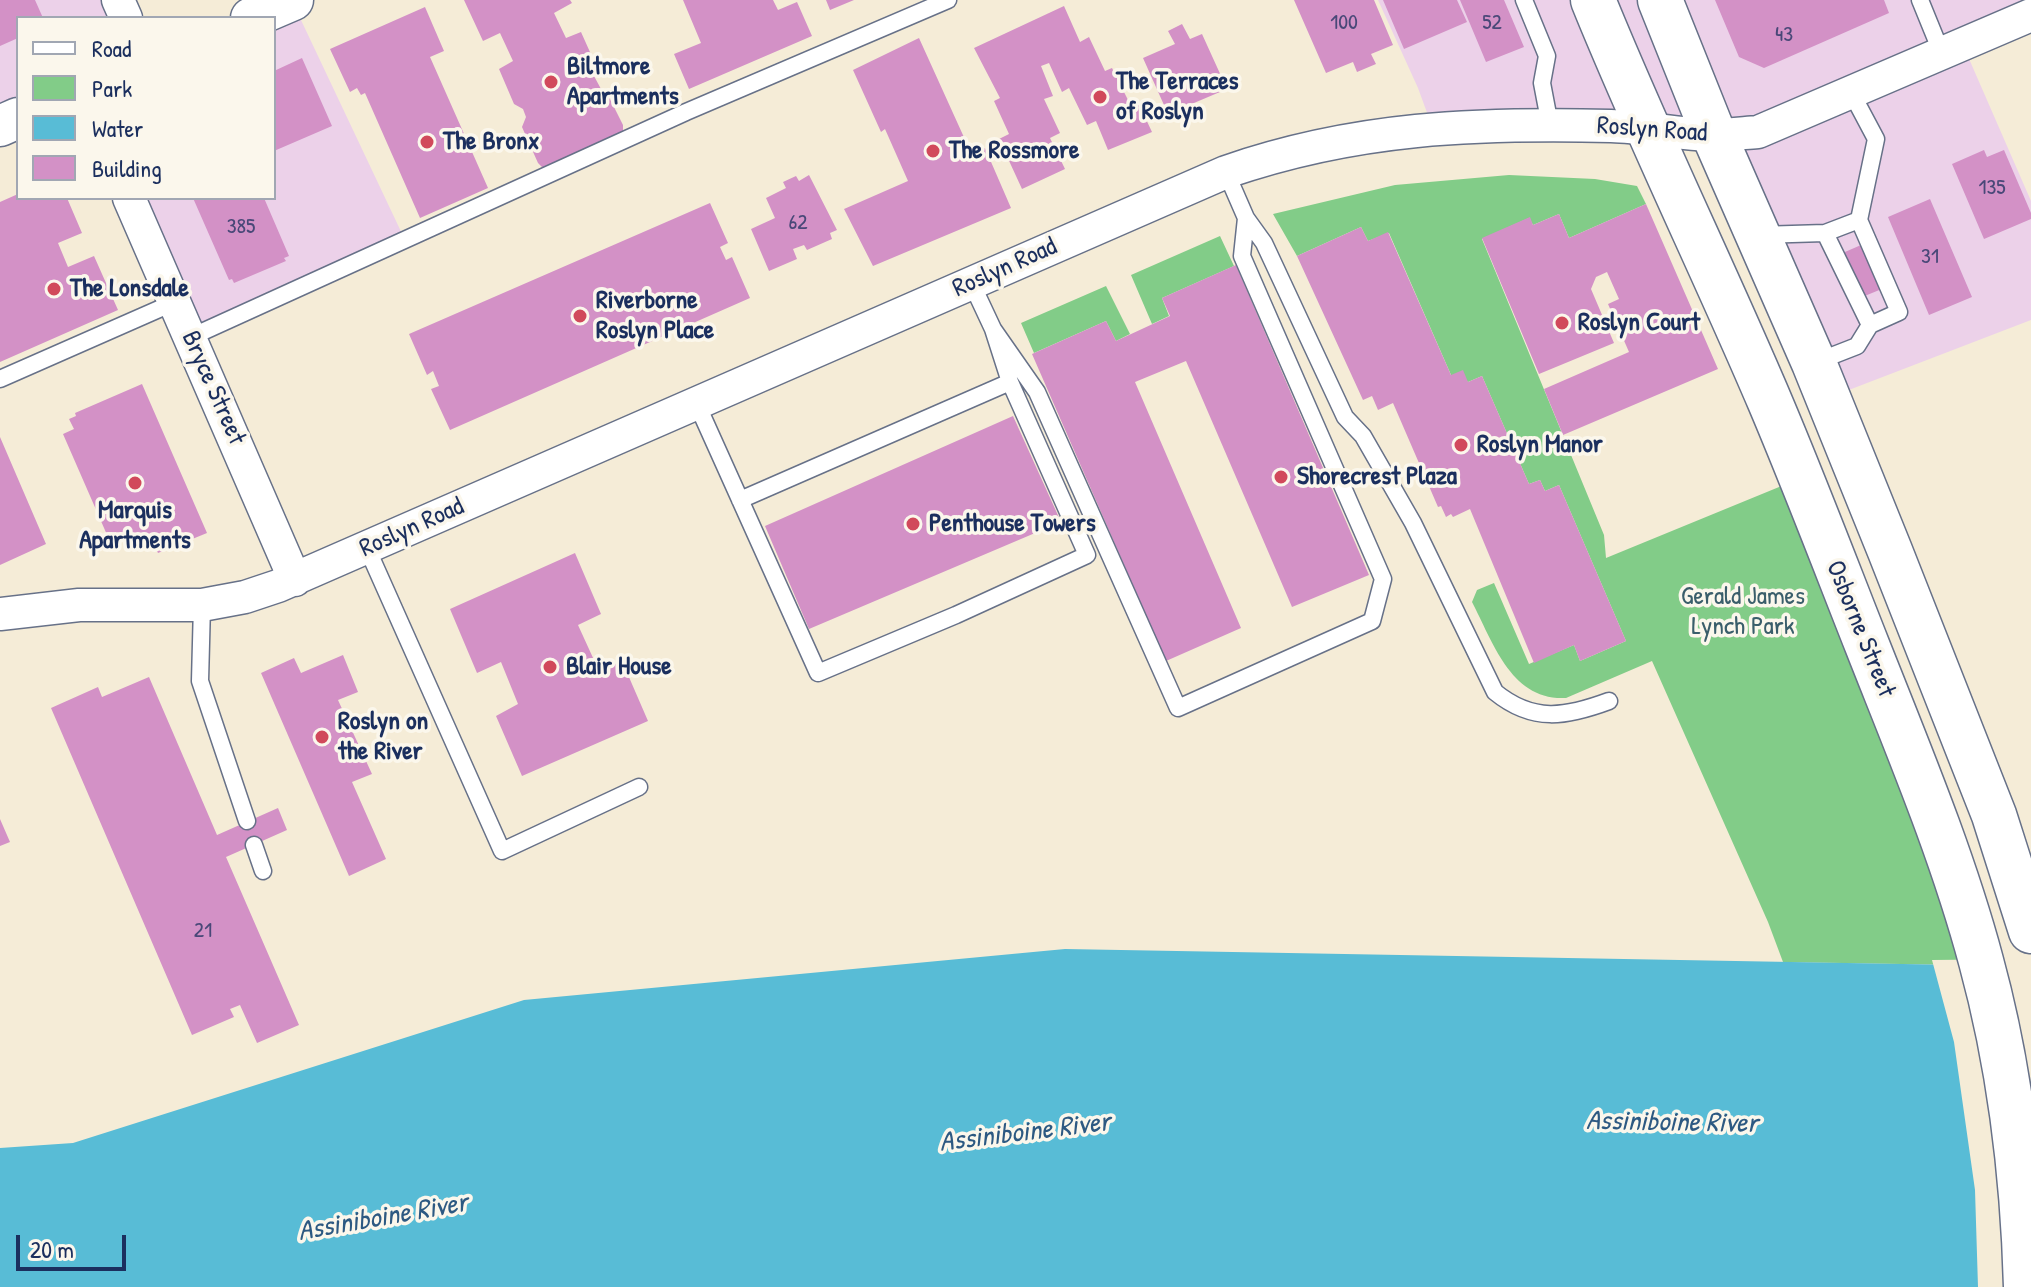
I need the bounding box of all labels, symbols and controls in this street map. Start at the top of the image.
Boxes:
house number: 100 [1330,10,1358,36]
house number: 52 [1482,10,1502,36]
legend [16,16,276,200]
house number: 43 [1775,22,1793,48]
text: Road [92,32,131,64]
place label: Biltmore Apartments [567,51,679,112]
place label: The Terraces of Roslyn [1116,66,1239,128]
text: Park [92,72,132,104]
marker: Biltmore Apartments [542,73,560,91]
marker: The Terraces of Roslyn [1091,88,1109,106]
street label: Roslyn Road [1596,111,1708,149]
text: Water [92,112,143,144]
place label: The Bronx [443,126,539,158]
marker: The Bronx [418,133,436,151]
place label: The Rossmore [949,135,1079,167]
marker: The Rossmore [924,142,942,160]
text: Building [92,152,162,184]
house number: 135 [1978,175,2006,201]
house number: 62 [788,210,808,236]
house number: 385 [227,214,255,240]
street label: Roslyn Road [948,231,1062,305]
house number: 31 [1921,244,1939,270]
place label: The Lonsdale [70,273,189,305]
marker: The Lonsdale [45,280,63,298]
place label: Riverborne Roslyn Place [596,285,714,346]
marker: Riverborne Roslyn Place [571,307,589,325]
place label: Roslyn Court [1578,307,1700,339]
marker: Roslyn Court [1553,314,1571,332]
street label: Bryce Street [174,326,252,450]
place label: Roslyn Manor [1477,429,1603,461]
marker: Roslyn Manor [1452,436,1470,454]
place label: Shorecrest Plaza [1297,461,1457,493]
marker: Shorecrest Plaza [1272,468,1290,486]
marker: Marquis Apartments [126,474,144,492]
street label: Roslyn Road [355,491,469,565]
place label: Marquis Apartments [79,495,191,556]
place label: Penthouse Towers [929,508,1096,540]
marker: Penthouse Towers [904,515,922,533]
street label: Osborne Street [1819,556,1901,702]
park label: Gerald James Lynch Park [1681,581,1805,642]
place label: Blair House [566,651,672,683]
marker: Blair House [541,658,559,676]
place label: Roslyn on the River [338,706,428,768]
marker: Roslyn on the River [313,728,331,746]
house number: 21 [194,918,212,944]
water label: Assiniboine River [1586,1105,1758,1141]
water label: Assiniboine River [938,1106,1112,1160]
water label: Assiniboine River [295,1187,471,1249]
scale bar [20,1219,130,1269]
text: 20 m [30,1233,74,1265]

